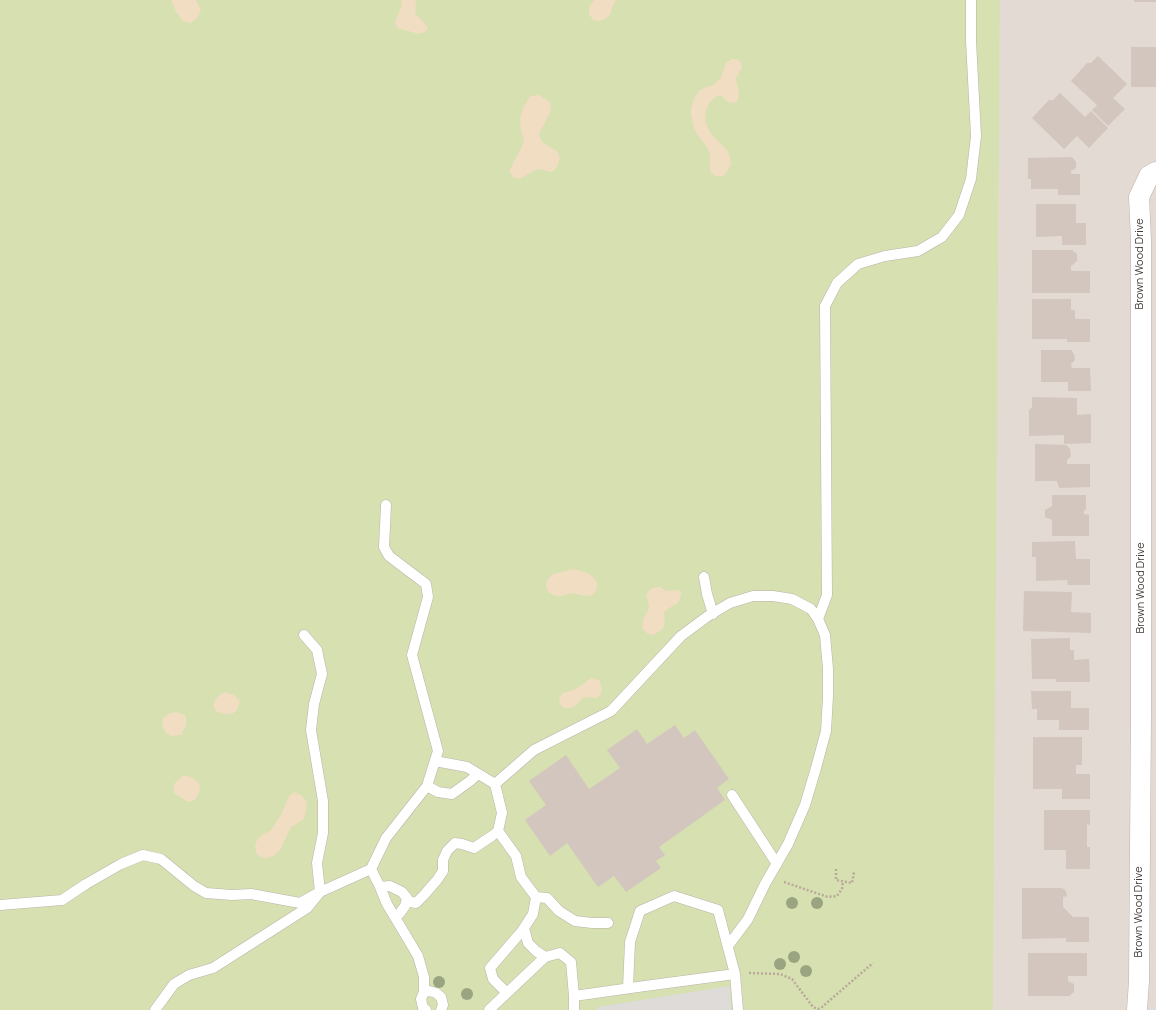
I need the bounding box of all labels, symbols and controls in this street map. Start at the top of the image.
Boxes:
street label: Brown Wood Drive [1133,218,1147,310]
street label: Brown Wood Drive [1134,542,1148,634]
street label: Brown Wood Drive [1132,866,1146,958]

